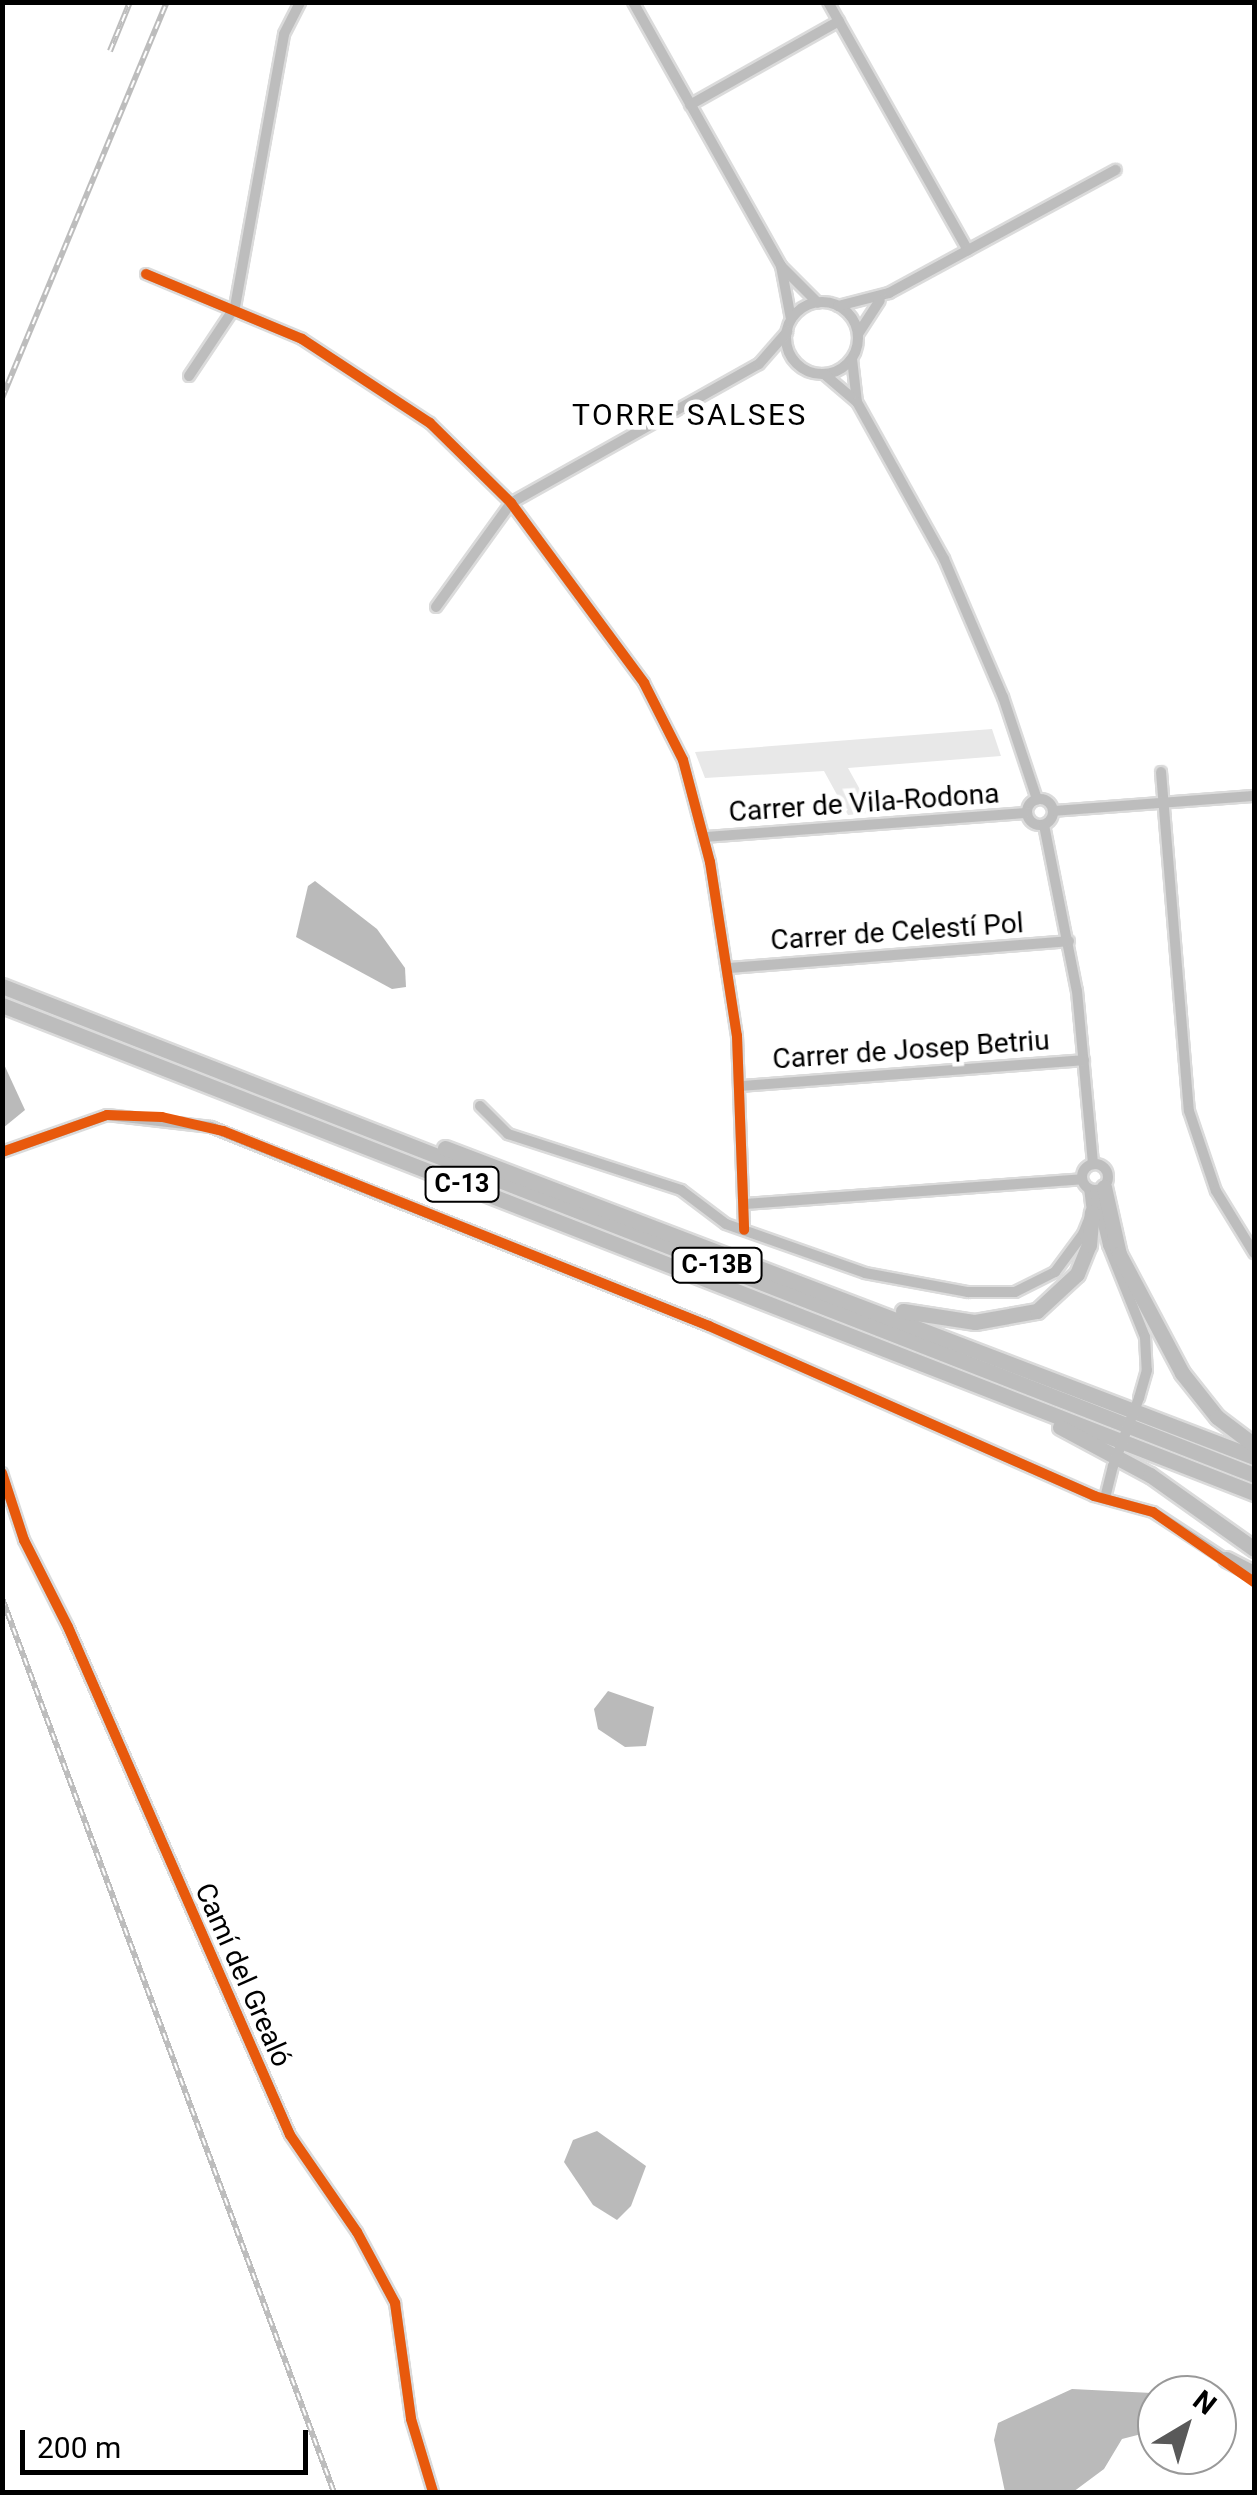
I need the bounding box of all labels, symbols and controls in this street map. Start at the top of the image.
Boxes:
district label: TORRE SALSES [572,397,808,433]
street label: Carrer de Vila-Rodona [728,777,1000,829]
street label: Carrer de Celestí Pol [769,906,1025,958]
street label: Carrer de Josep Betriu [771,1024,1051,1076]
road number: C-13 [424,1164,500,1204]
road number: C-13B [670,1245,764,1285]
street label: Camí del Grealó [188,1878,298,2072]
north arrow [1137,2375,1237,2475]
text: N [1187,2383,1222,2422]
scale bar [25,2410,312,2472]
text: 200 m [37,2430,121,2465]

